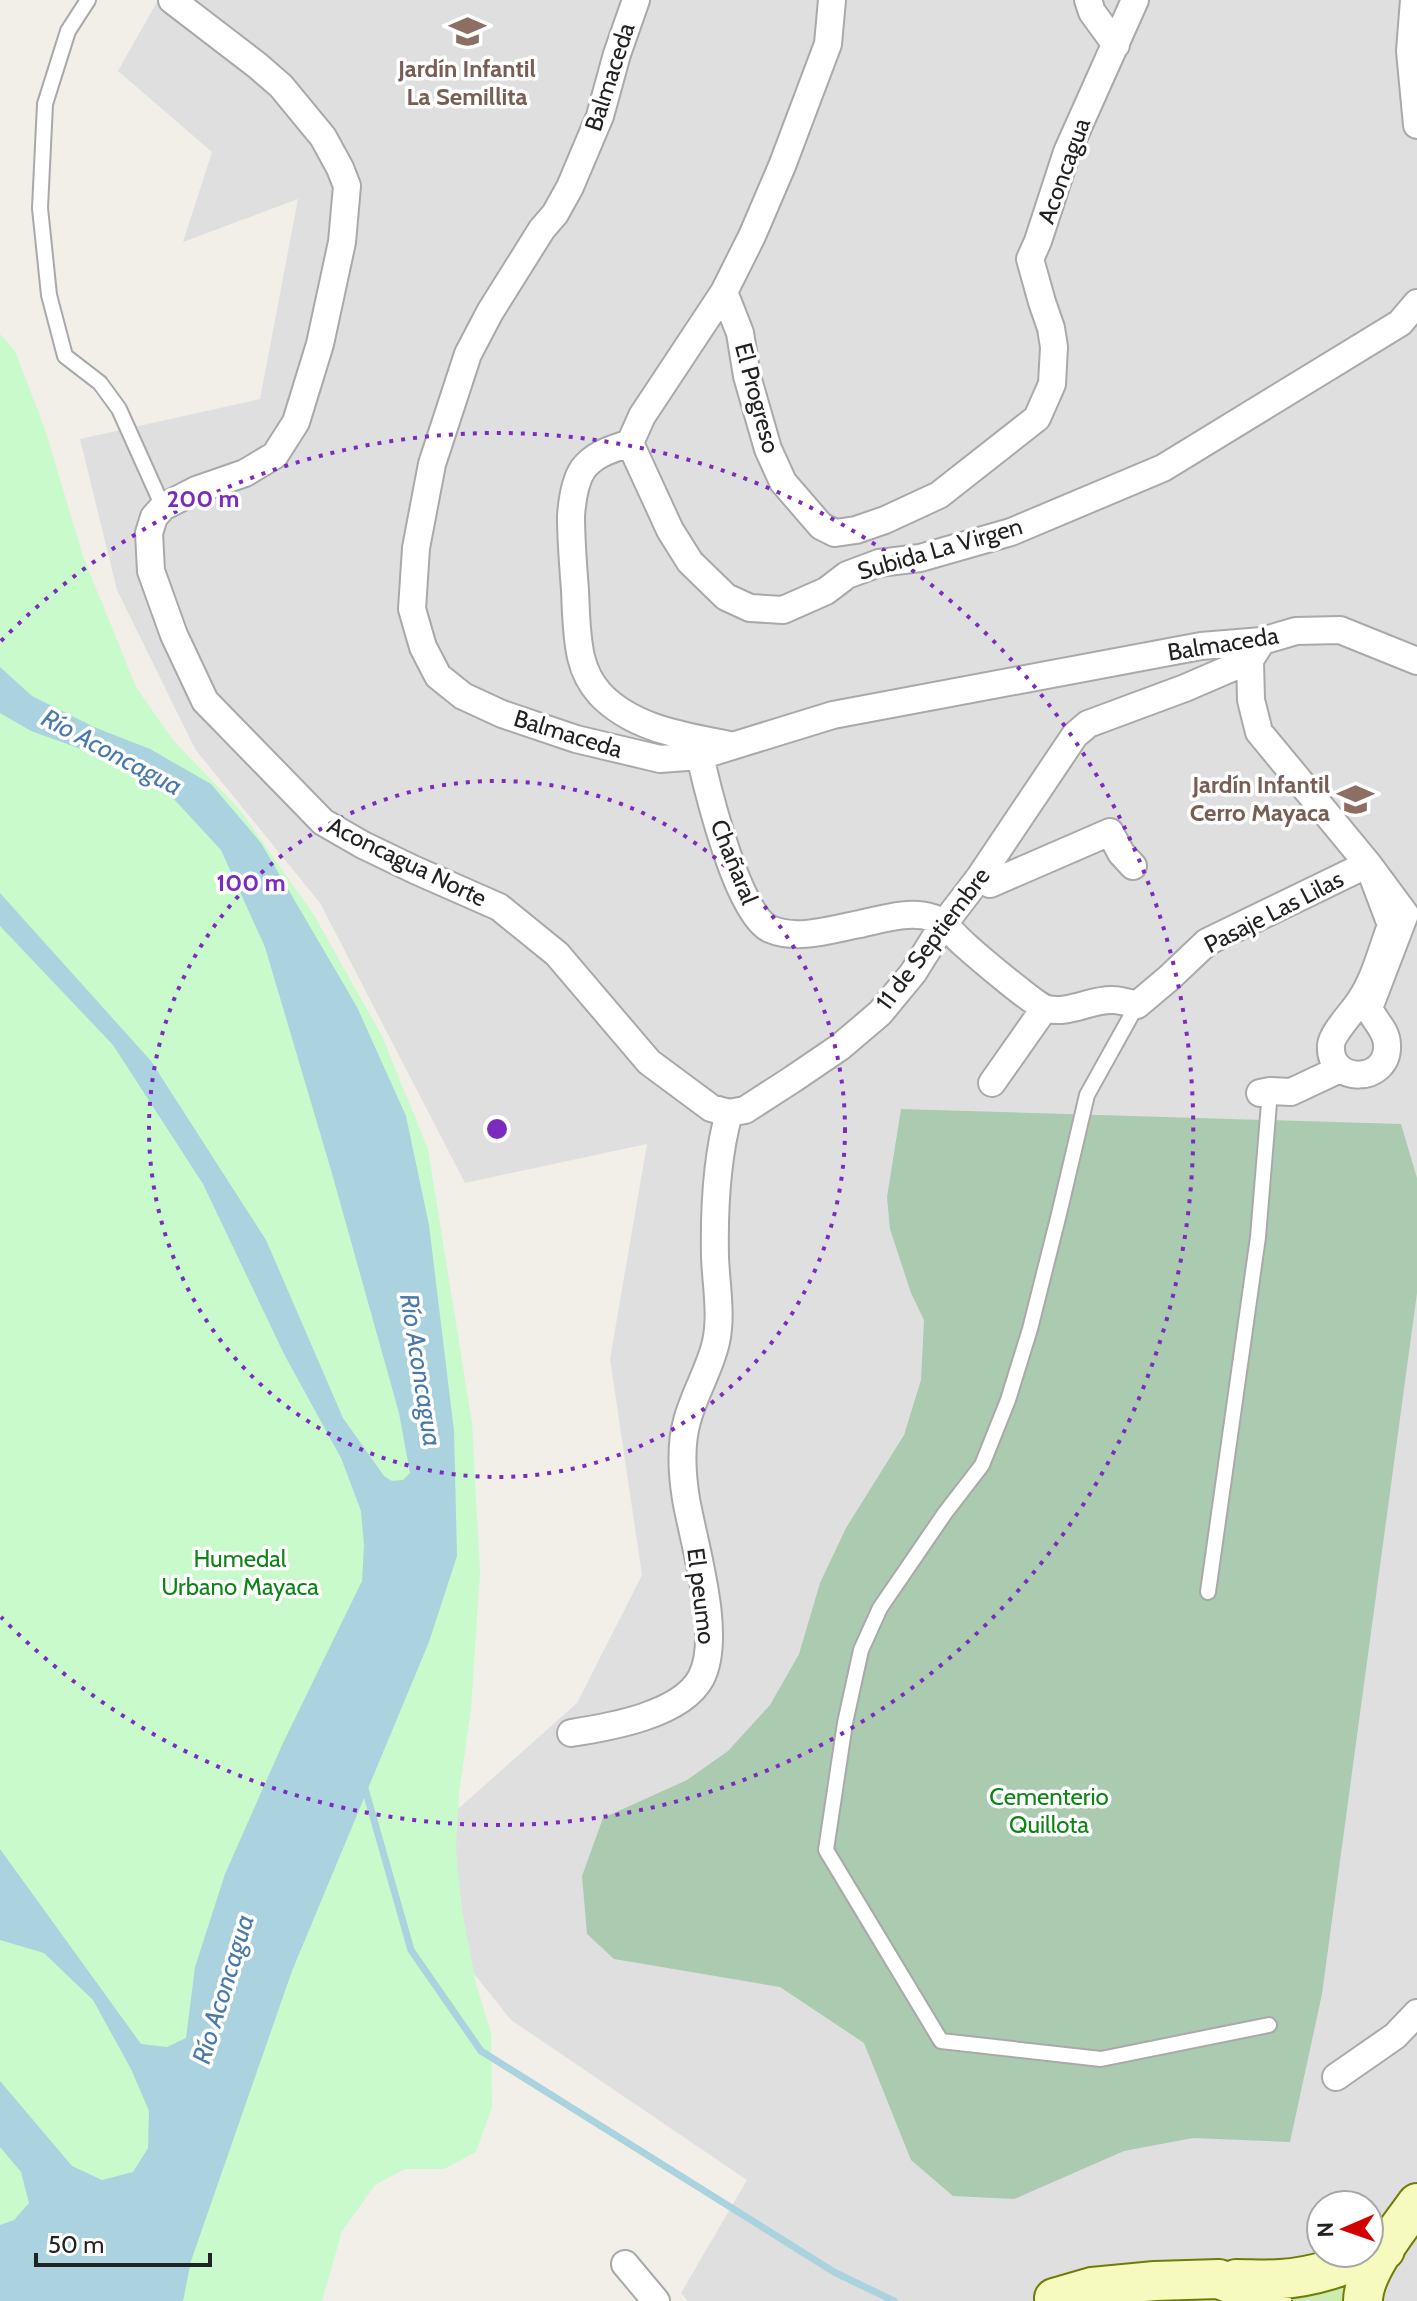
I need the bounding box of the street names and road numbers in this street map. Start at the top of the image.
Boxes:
street label: Balmaceda [578,19,641,135]
street label: Aconcagua [1031,114,1096,228]
street label: El Progreso [729,340,786,456]
street label: Subida La Virgen [854,511,1026,586]
street label: Balmaceda [1165,620,1281,667]
street label: Balmaceda [510,703,626,764]
street label: Aconcagua Norte [323,811,491,913]
street label: Chañaral [704,815,765,909]
street label: 11 de Septiembre [870,862,996,1016]
street label: Pasaje Las Lilas [1199,864,1348,959]
street label: El peumo [681,1546,722,1646]

